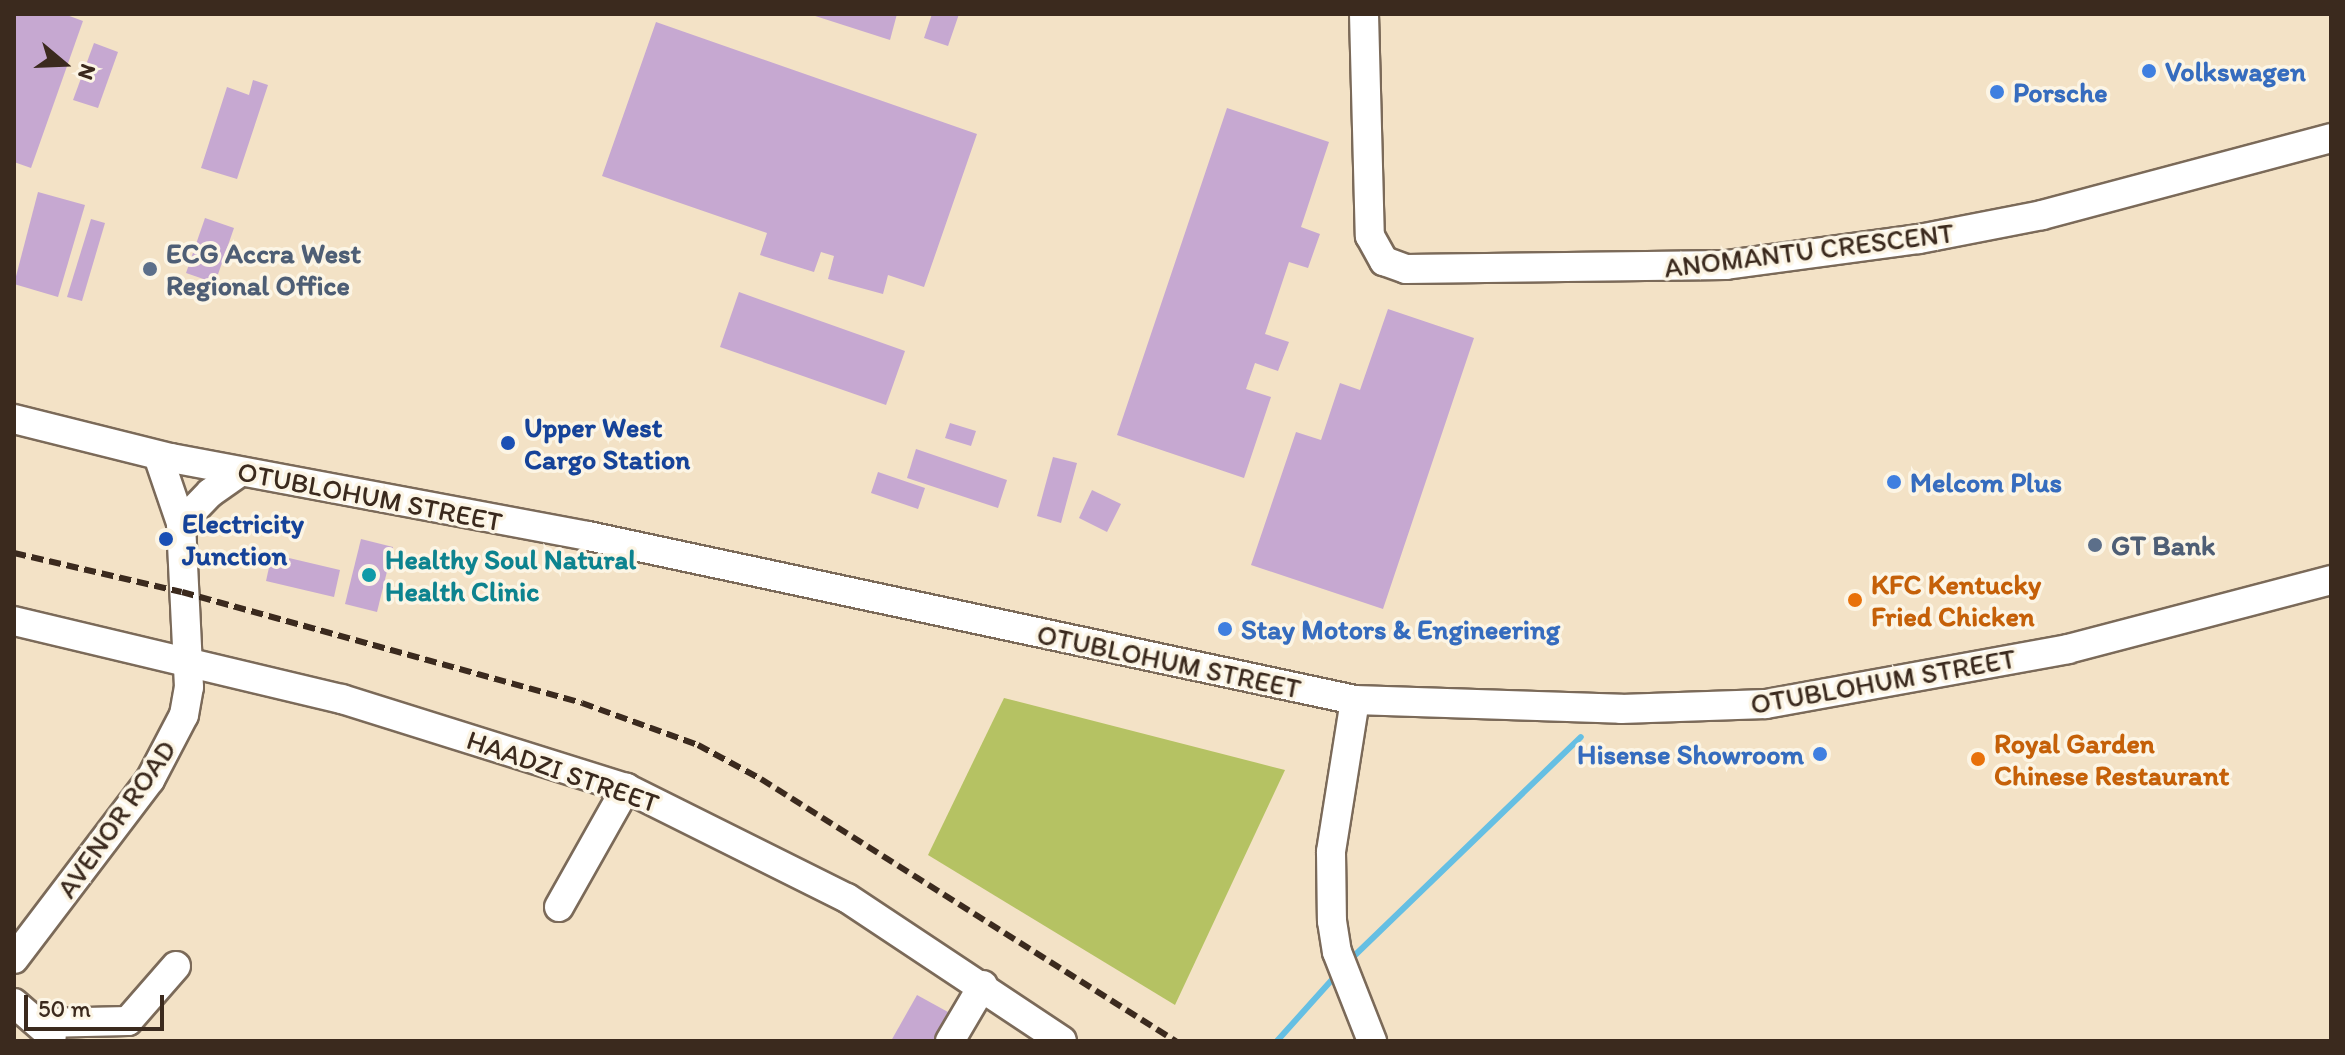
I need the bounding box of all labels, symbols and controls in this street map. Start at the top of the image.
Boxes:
north arrow [24,24,104,104]
place label: Volkswagen [2165,54,2306,88]
text: N [72,61,102,83]
marker: Volkswagen [2140,62,2158,80]
place label: Porsche [2013,75,2108,109]
marker: Porsche [1988,83,2006,101]
street label: ANOMANTU CRESCENT [1662,216,1956,284]
place label: ECG Accra West Regional Office [166,236,360,302]
marker: ECG Accra West Regional Office [141,260,159,278]
place label: Upper West Cargo Station [524,410,691,476]
marker: Upper West Cargo Station [499,434,517,452]
street label: OTUBLOHUM STREET [235,454,505,538]
place label: Melcom Plus [1910,465,2062,499]
marker: Melcom Plus [1885,473,1903,491]
place label: Electricity Junction [182,506,304,572]
place label: GT Bank [2111,528,2215,562]
marker: Electricity Junction [157,530,175,548]
marker: GT Bank [2086,536,2104,554]
place label: Healthy Soul Natural Health Clinic [385,542,636,608]
marker: Healthy Soul Natural Health Clinic [360,566,378,584]
place label: KFC Kentucky Fried Chicken [1871,567,2041,633]
marker: KFC Kentucky Fried Chicken [1846,591,1864,609]
place label: Stay Motors & Engineering [1241,612,1559,646]
street label: OTUBLOHUM STREET [1034,617,1304,705]
marker: Stay Motors & Engineering [1216,620,1234,638]
street label: OTUBLOHUM STREET [1748,641,2018,721]
street label: HAADZI STREET [462,722,664,820]
place label: Royal Garden Chinese Restaurant [1994,726,2229,792]
street label: AVENOR ROAD [49,734,183,904]
place label: Hisense Showroom [1577,737,1804,771]
marker: Hisense Showroom [1811,745,1829,763]
marker: Royal Garden Chinese Restaurant [1969,750,1987,768]
scale bar [28,979,168,1029]
text: 50 m [38,994,91,1023]

